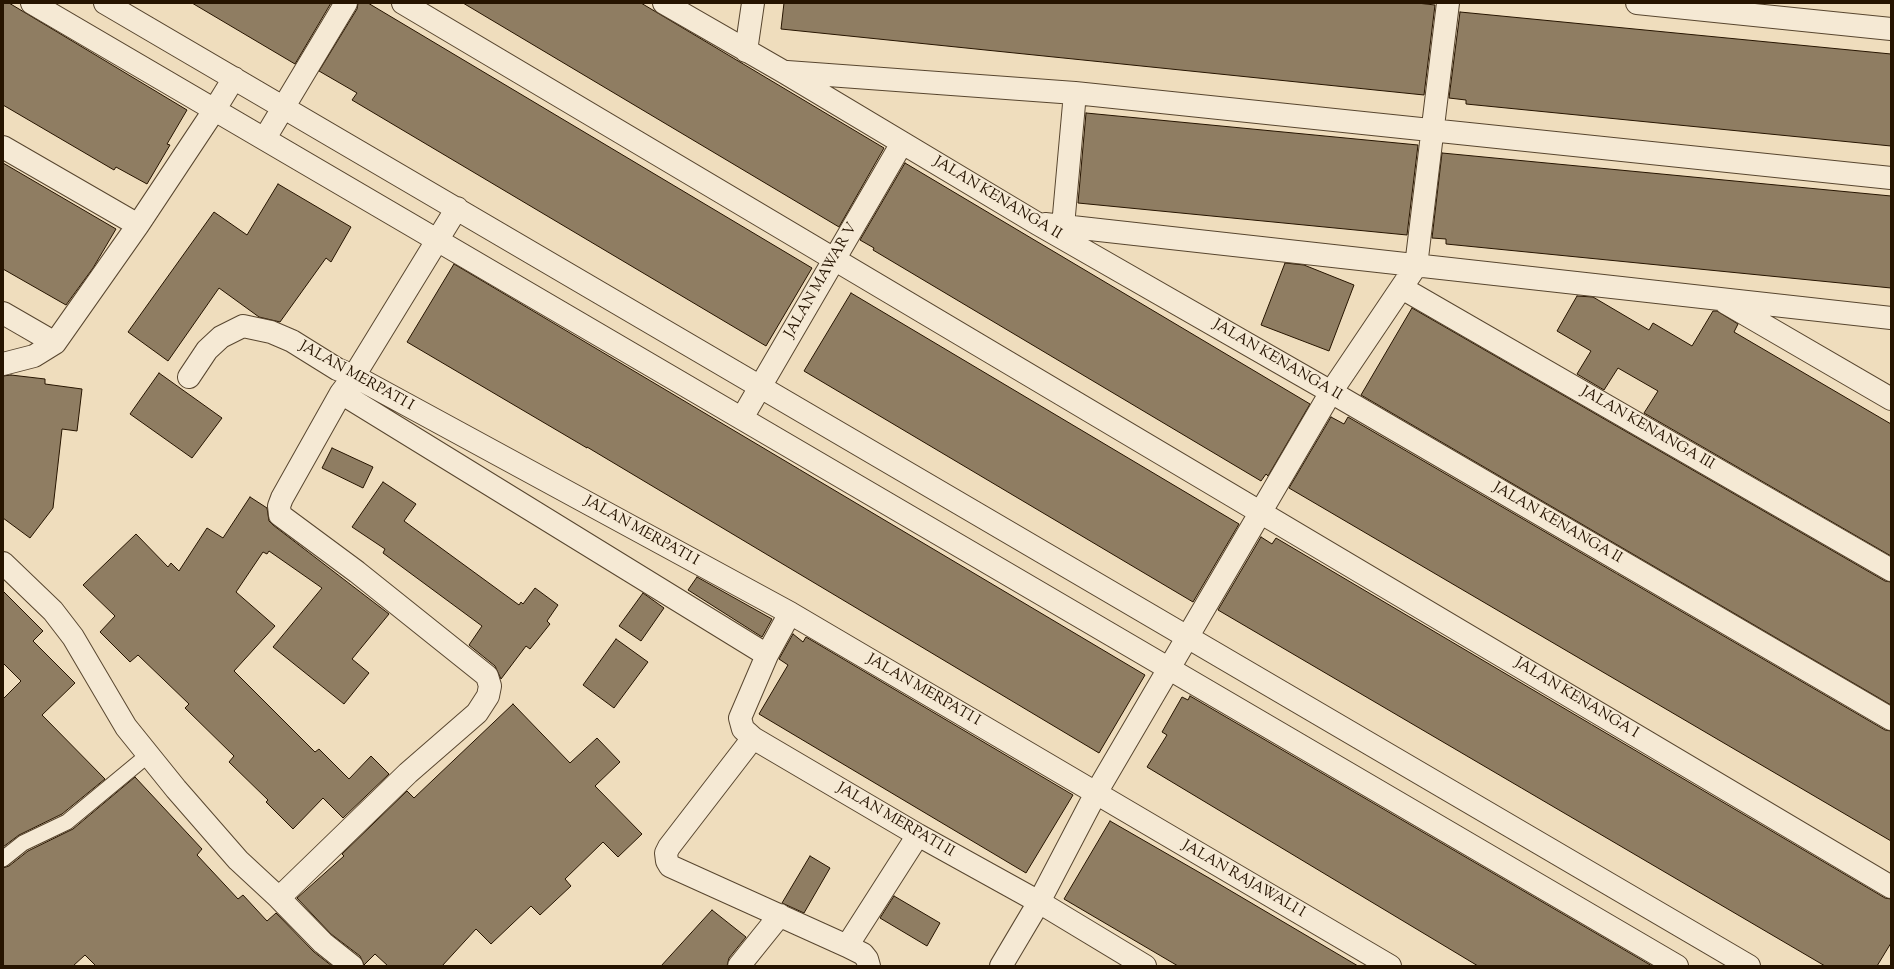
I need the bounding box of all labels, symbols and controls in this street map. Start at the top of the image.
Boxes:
street label: JALAN KENANGA II [930,154,1064,244]
street label: JALAN MAWAR V [782,220,862,342]
street label: JALAN KENANGA II [1209,317,1345,405]
street label: JALAN MERPATI I [296,338,416,416]
street label: JALAN KENANGA III [1577,383,1717,475]
street label: JALAN KENANGA II [1489,480,1625,568]
street label: JALAN MERPATI I [581,493,701,571]
street label: JALAN MERPATI I [863,651,983,731]
street label: JALAN KENANGA I [1511,655,1641,743]
street label: JALAN MERPATI II [833,780,957,862]
street label: JALAN RAJAWALI I [1178,837,1308,923]

